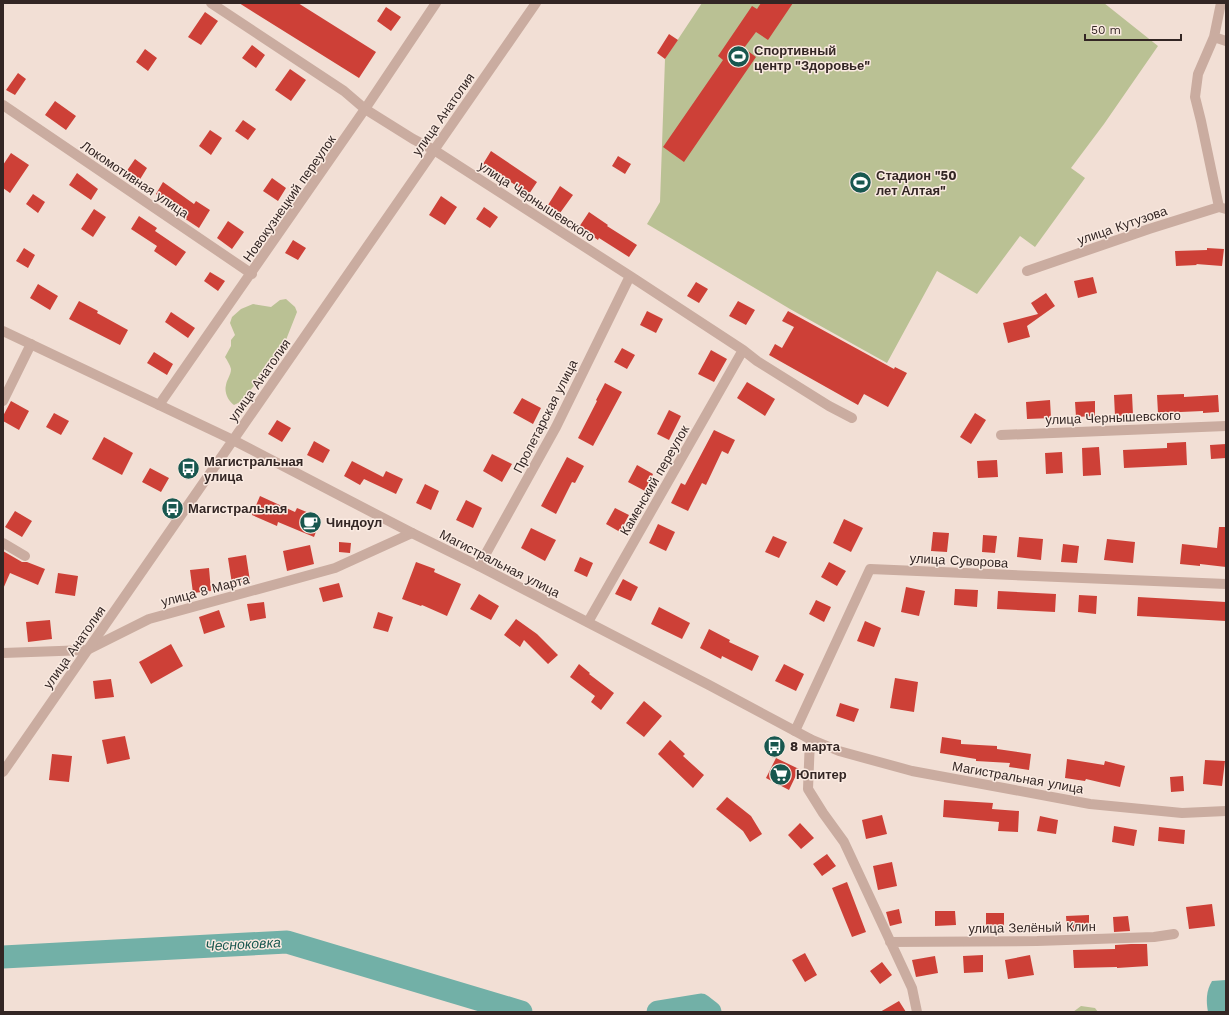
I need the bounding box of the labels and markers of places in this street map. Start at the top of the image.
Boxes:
place label: Спортивный центр "Здоровье" [754,43,870,73]
sports icon: Спортивный центр "Здоровье" [726,44,752,70]
place label: Стадион "50 лет Алтая" [876,168,957,198]
sports icon: Стадион "50 лет Алтая" [848,169,874,195]
place label: Магистральная улица [204,454,303,484]
bus stop icon: Магистральная улица [175,455,201,481]
bus stop icon: Магистральная [159,495,185,521]
place label: Магистральная [188,501,287,516]
cafe icon: Чиндоул [297,509,323,535]
place label: Чиндоул [326,515,382,530]
bus stop icon: 8 марта [761,733,787,759]
place label: 8 марта [790,739,841,754]
supermarket icon: Юпитер [767,761,793,787]
place label: Юпитер [796,767,847,782]

